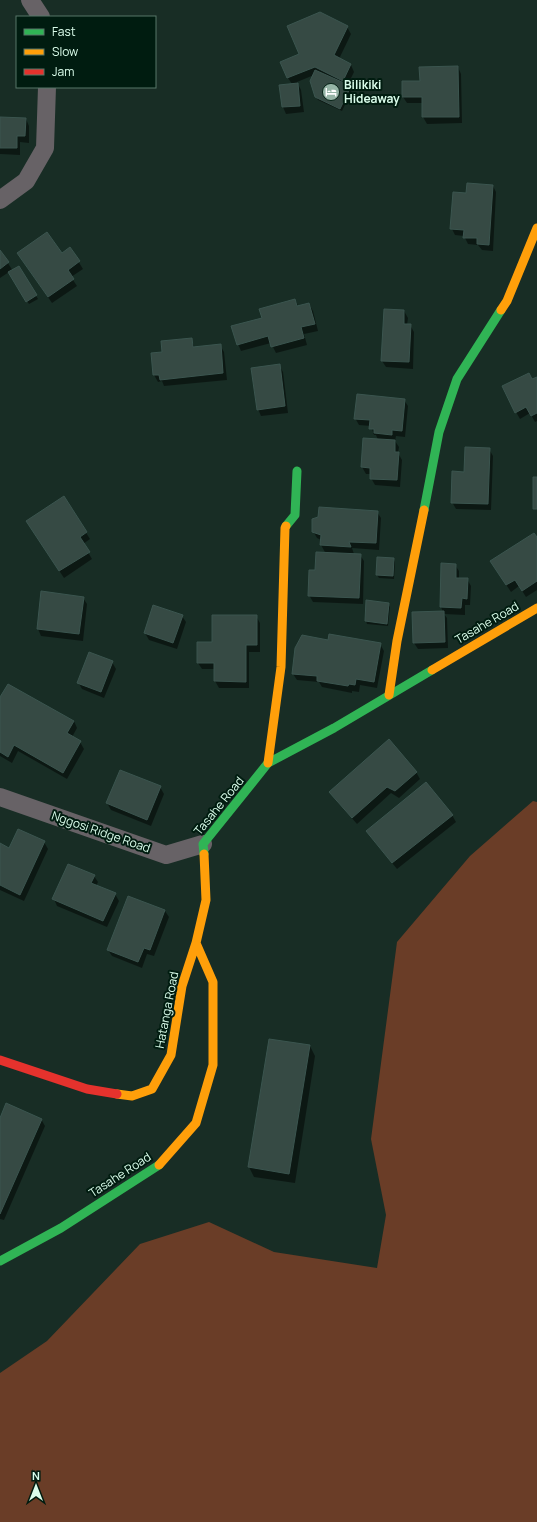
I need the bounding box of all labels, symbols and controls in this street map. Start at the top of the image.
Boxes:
legend [16,16,156,88]
text: Fast [52,23,76,40]
text: Slow [52,43,78,60]
text: Jam [52,63,74,80]
place label: Bilikiki Hideaway [344,76,400,107]
hotel icon: Bilikiki Hideaway [321,82,341,102]
street label: Tasahe Road [452,597,522,648]
street label: Tasahe Road [190,773,248,839]
street label: Nggosi Ridge Road [50,807,153,856]
street label: Hatanga Road [151,970,182,1050]
street label: Tasahe Road [85,1148,154,1201]
north arrow [16,1466,56,1506]
text: N [32,1468,40,1483]

